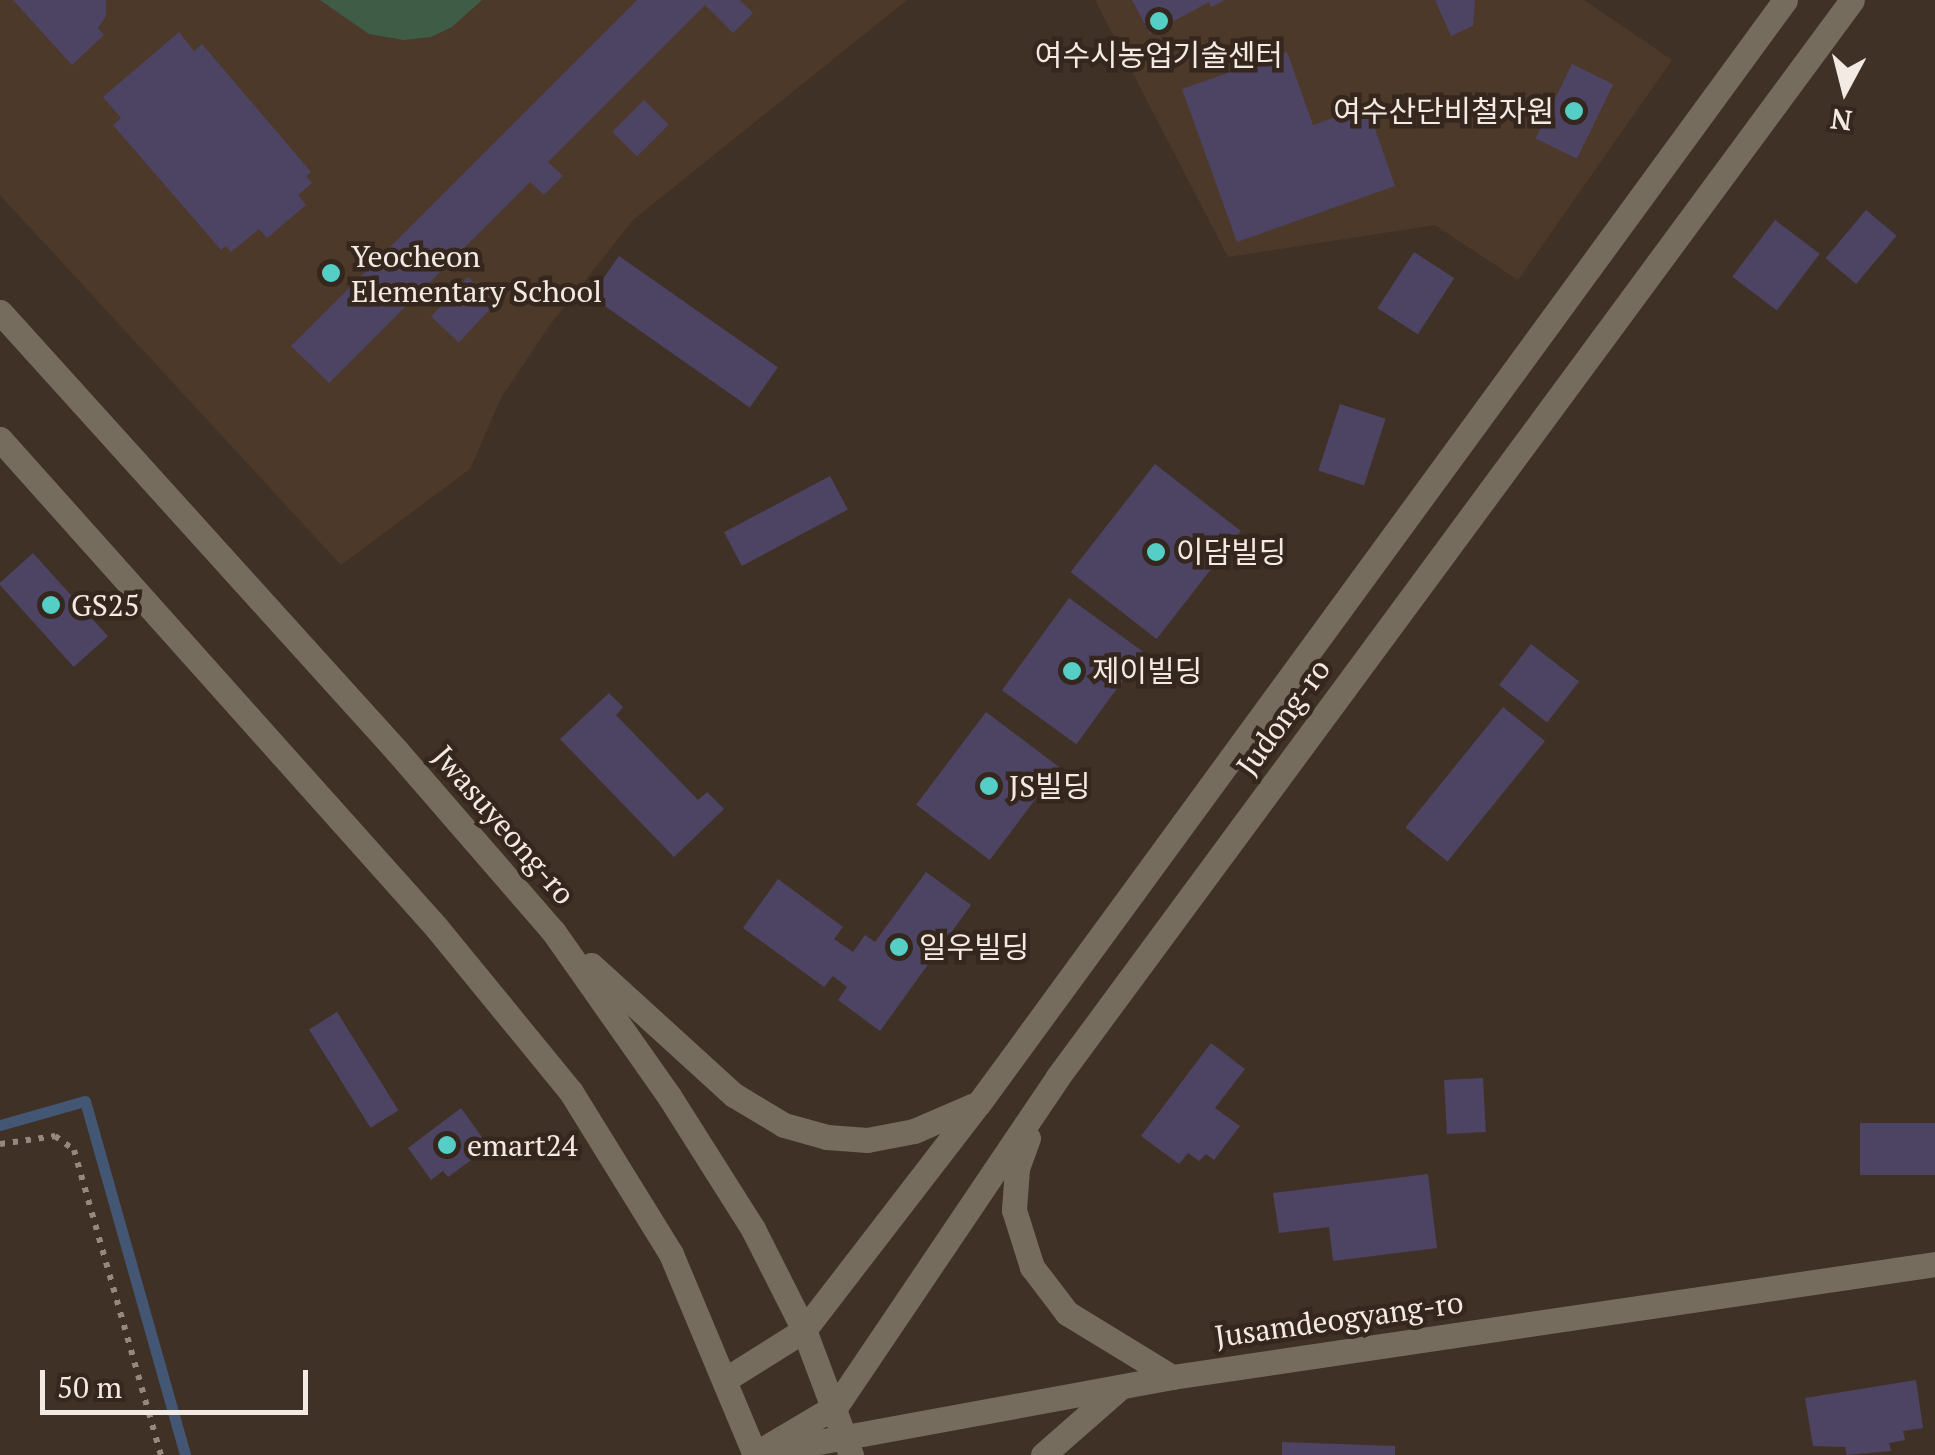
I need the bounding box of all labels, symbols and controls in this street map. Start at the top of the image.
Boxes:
marker: 여수시농업기술센터 [1148,10,1170,32]
place label: 여수시농업기술센터 [1035,37,1283,73]
north arrow [1795,40,1895,140]
place label: 여수산단비철자원 [1333,93,1554,129]
marker: 여수산단비철자원 [1563,100,1585,122]
text: N [1828,101,1854,140]
place label: Yeocheon Elementary School [351,238,602,308]
marker: Yeocheon Elementary School [320,262,342,284]
place label: 이담빌딩 [1176,534,1286,570]
marker: 이담빌딩 [1145,541,1167,563]
place label: GS25 [71,587,140,623]
marker: GS25 [40,594,62,616]
street label: Judong-ro [1229,652,1337,782]
place label: 제이빌딩 [1092,653,1202,689]
marker: 제이빌딩 [1061,660,1083,682]
street label: Jwasuyeong-ro [425,738,583,912]
place label: JS빌딩 [1009,768,1091,804]
marker: JS빌딩 [978,775,1000,797]
place label: 일우빌딩 [919,929,1029,965]
marker: 일우빌딩 [888,936,910,958]
place label: emart24 [467,1127,578,1163]
marker: emart24 [436,1134,458,1156]
street label: Jusamdeogyang-ro [1213,1284,1465,1354]
scale bar [45,1350,312,1412]
text: 50 m [57,1367,122,1407]

